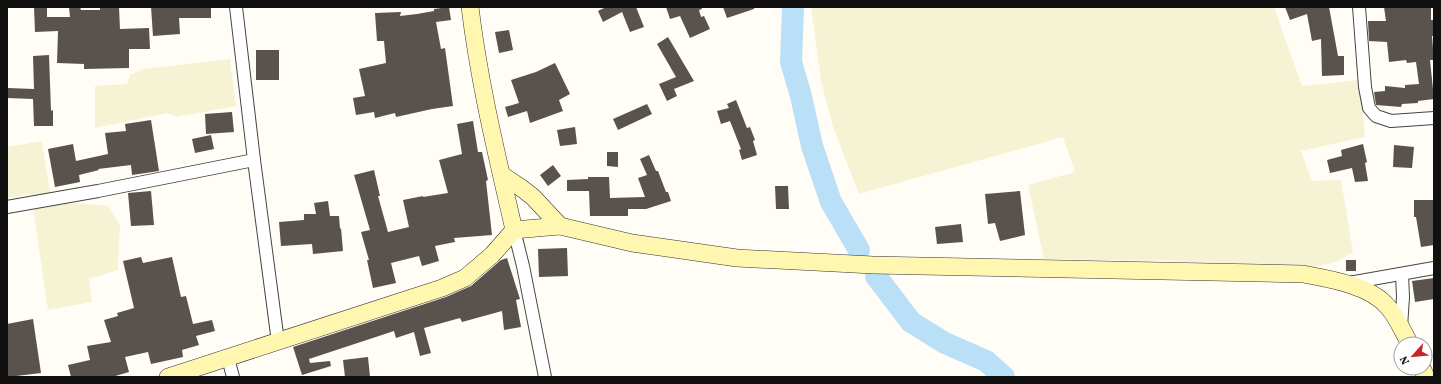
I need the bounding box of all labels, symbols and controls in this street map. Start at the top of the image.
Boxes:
north arrow [1393,336,1433,376]
text: N [1396,353,1413,367]

